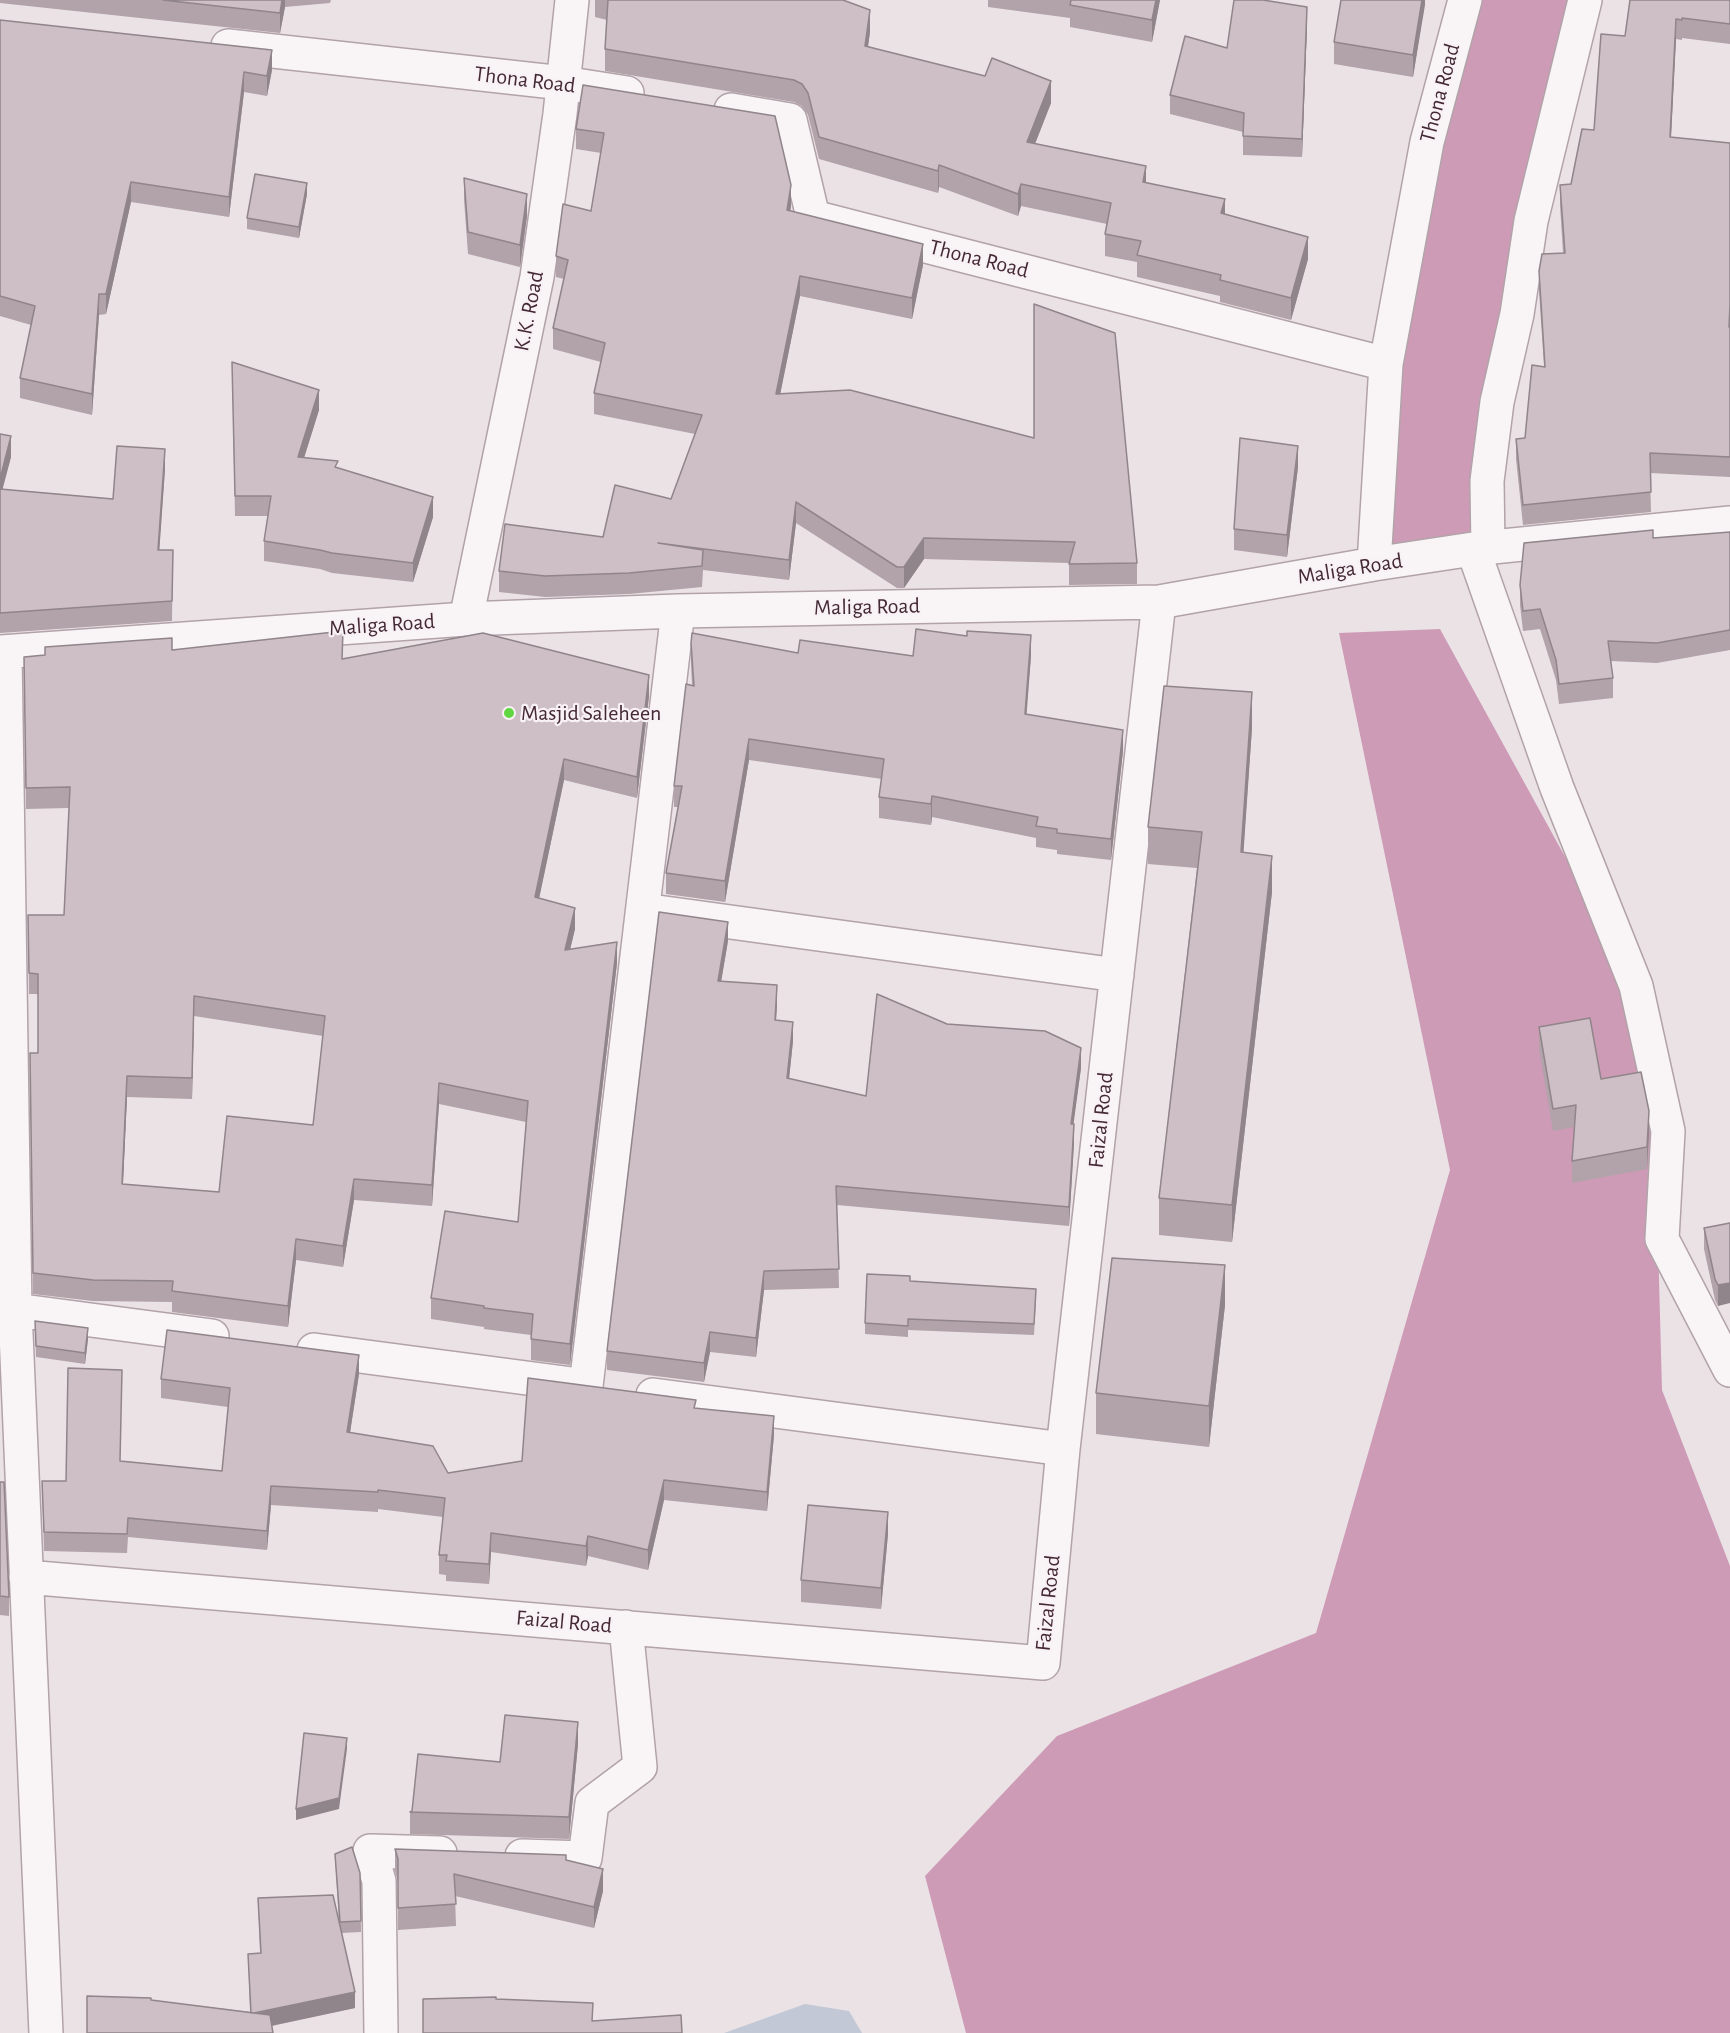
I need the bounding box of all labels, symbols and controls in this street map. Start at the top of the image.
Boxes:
street label: Thona Road [1414,41,1466,145]
street label: Thona Road [473,61,577,99]
street label: Thona Road [927,234,1031,284]
street label: K.K. Road [508,268,550,354]
street label: Maliga Road [1296,548,1404,590]
street label: Maliga Road [814,593,920,621]
street label: Maliga Road [328,608,436,642]
place label: Masjid Saleheen [521,700,661,726]
marker: Masjid Saleheen [502,706,516,720]
street label: Faizal Road [1083,1071,1119,1169]
street label: Faizal Road [1030,1554,1066,1652]
street label: Faizal Road [515,1605,613,1639]

